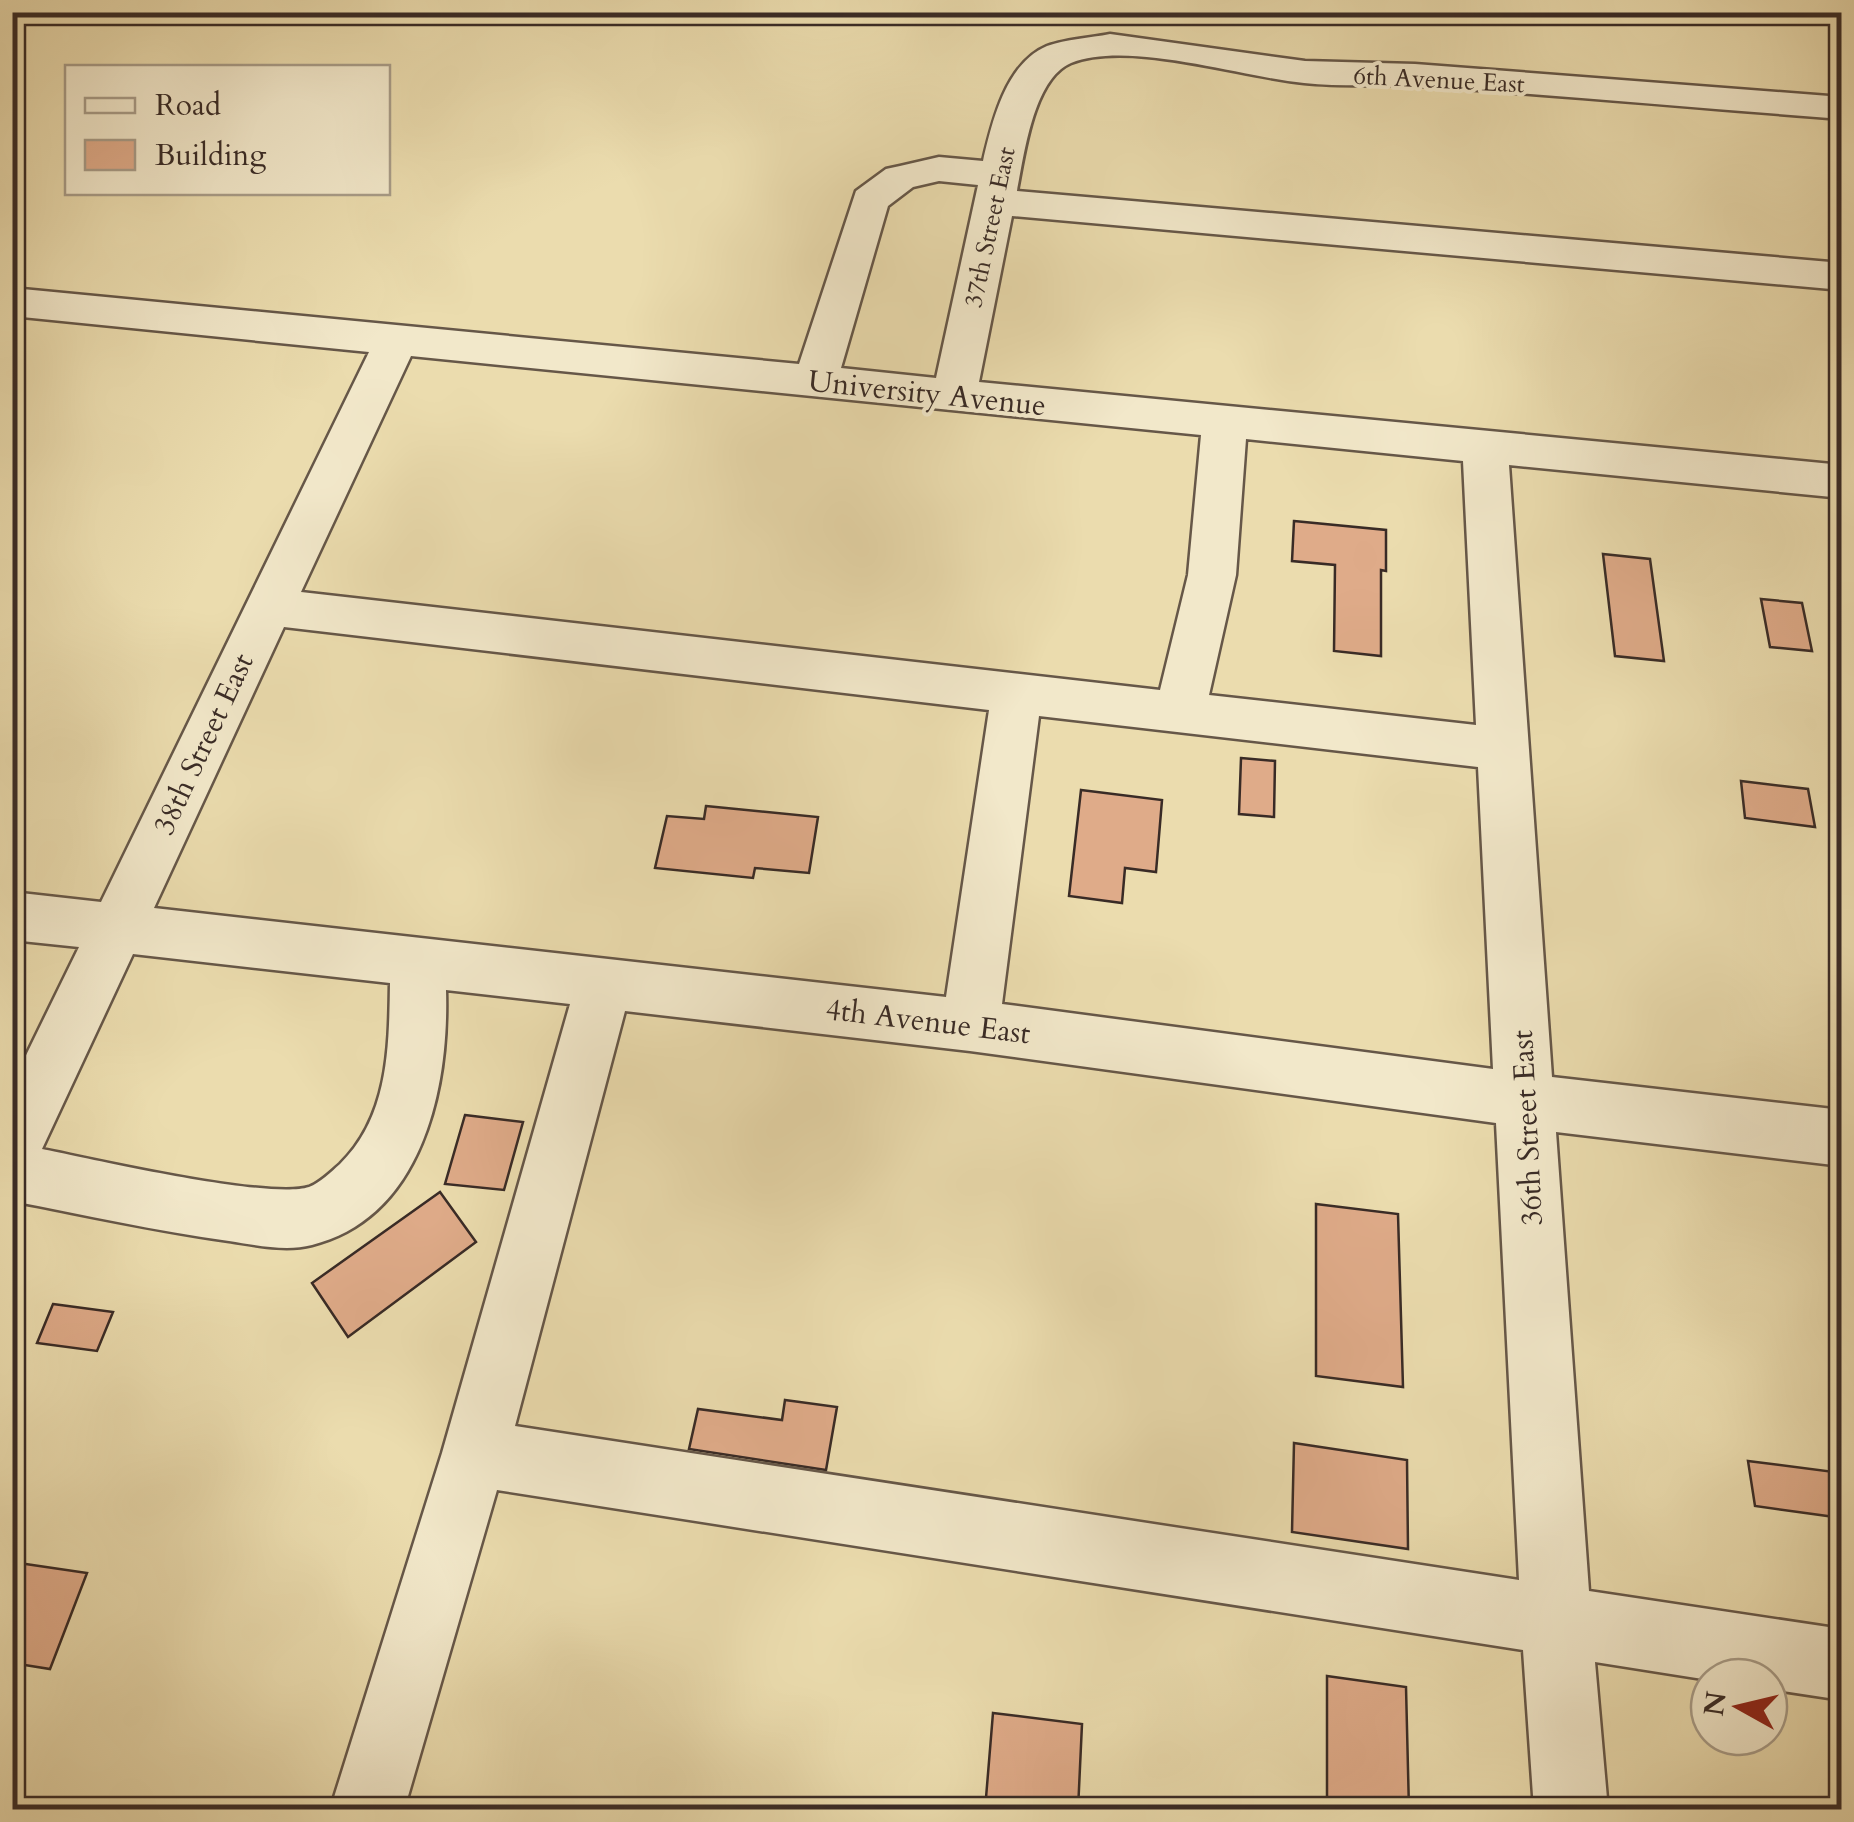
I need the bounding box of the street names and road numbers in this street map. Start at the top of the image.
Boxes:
street label: 6th Avenue East [1352,59,1526,101]
street label: 37th Street East [956,144,1024,311]
street label: University Avenue [806,361,1048,426]
street label: 38th Street East [143,646,264,842]
street label: 4th Avenue East [823,989,1033,1054]
street label: 36th Street East [1502,1029,1553,1227]

